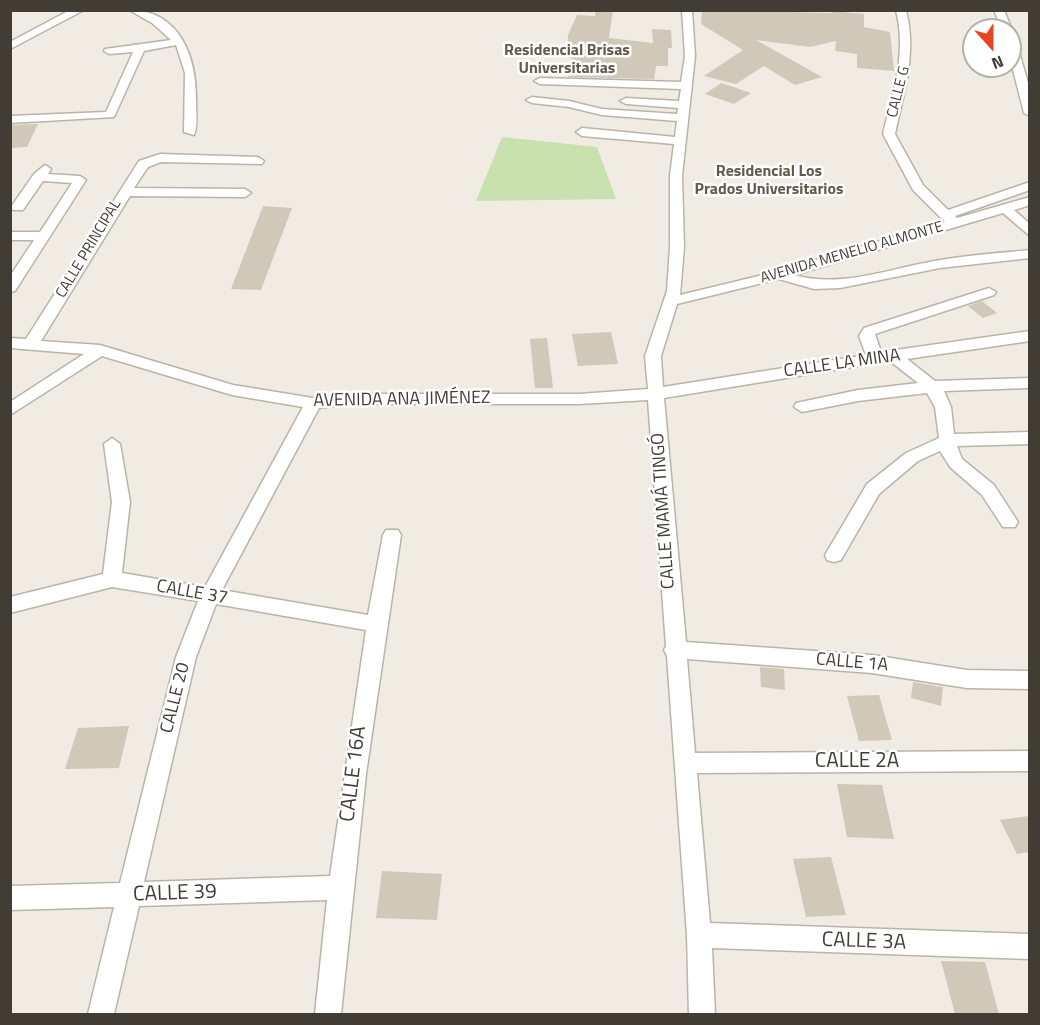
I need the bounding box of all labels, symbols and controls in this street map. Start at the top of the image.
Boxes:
north arrow [962,18,1022,78]
district label: Residencial Brisas Universitarias [504,41,630,79]
text: N [988,50,1007,76]
street label: CALLE G [884,64,914,120]
district label: Residencial Los Prados Universitarios [694,162,844,200]
street label: CALLE PRINCIPAL [53,197,125,301]
street label: AVENIDA MENELIO ALMONTE [758,218,946,288]
street label: CALLE LA MINA [782,345,902,383]
street label: AVENIDA ANA JIMÉNEZ [313,388,491,412]
street label: CALLE MAMÁ TINGÓ [648,432,680,590]
street label: CALLE 37 [155,576,229,610]
street label: CALLE 1A [815,649,889,677]
street label: CALLE 20 [157,661,195,735]
street label: CALLE 16A [336,725,372,823]
street label: CALLE 2A [815,749,899,775]
street label: CALLE 39 [133,880,217,908]
street label: CALLE 3A [821,928,907,956]

